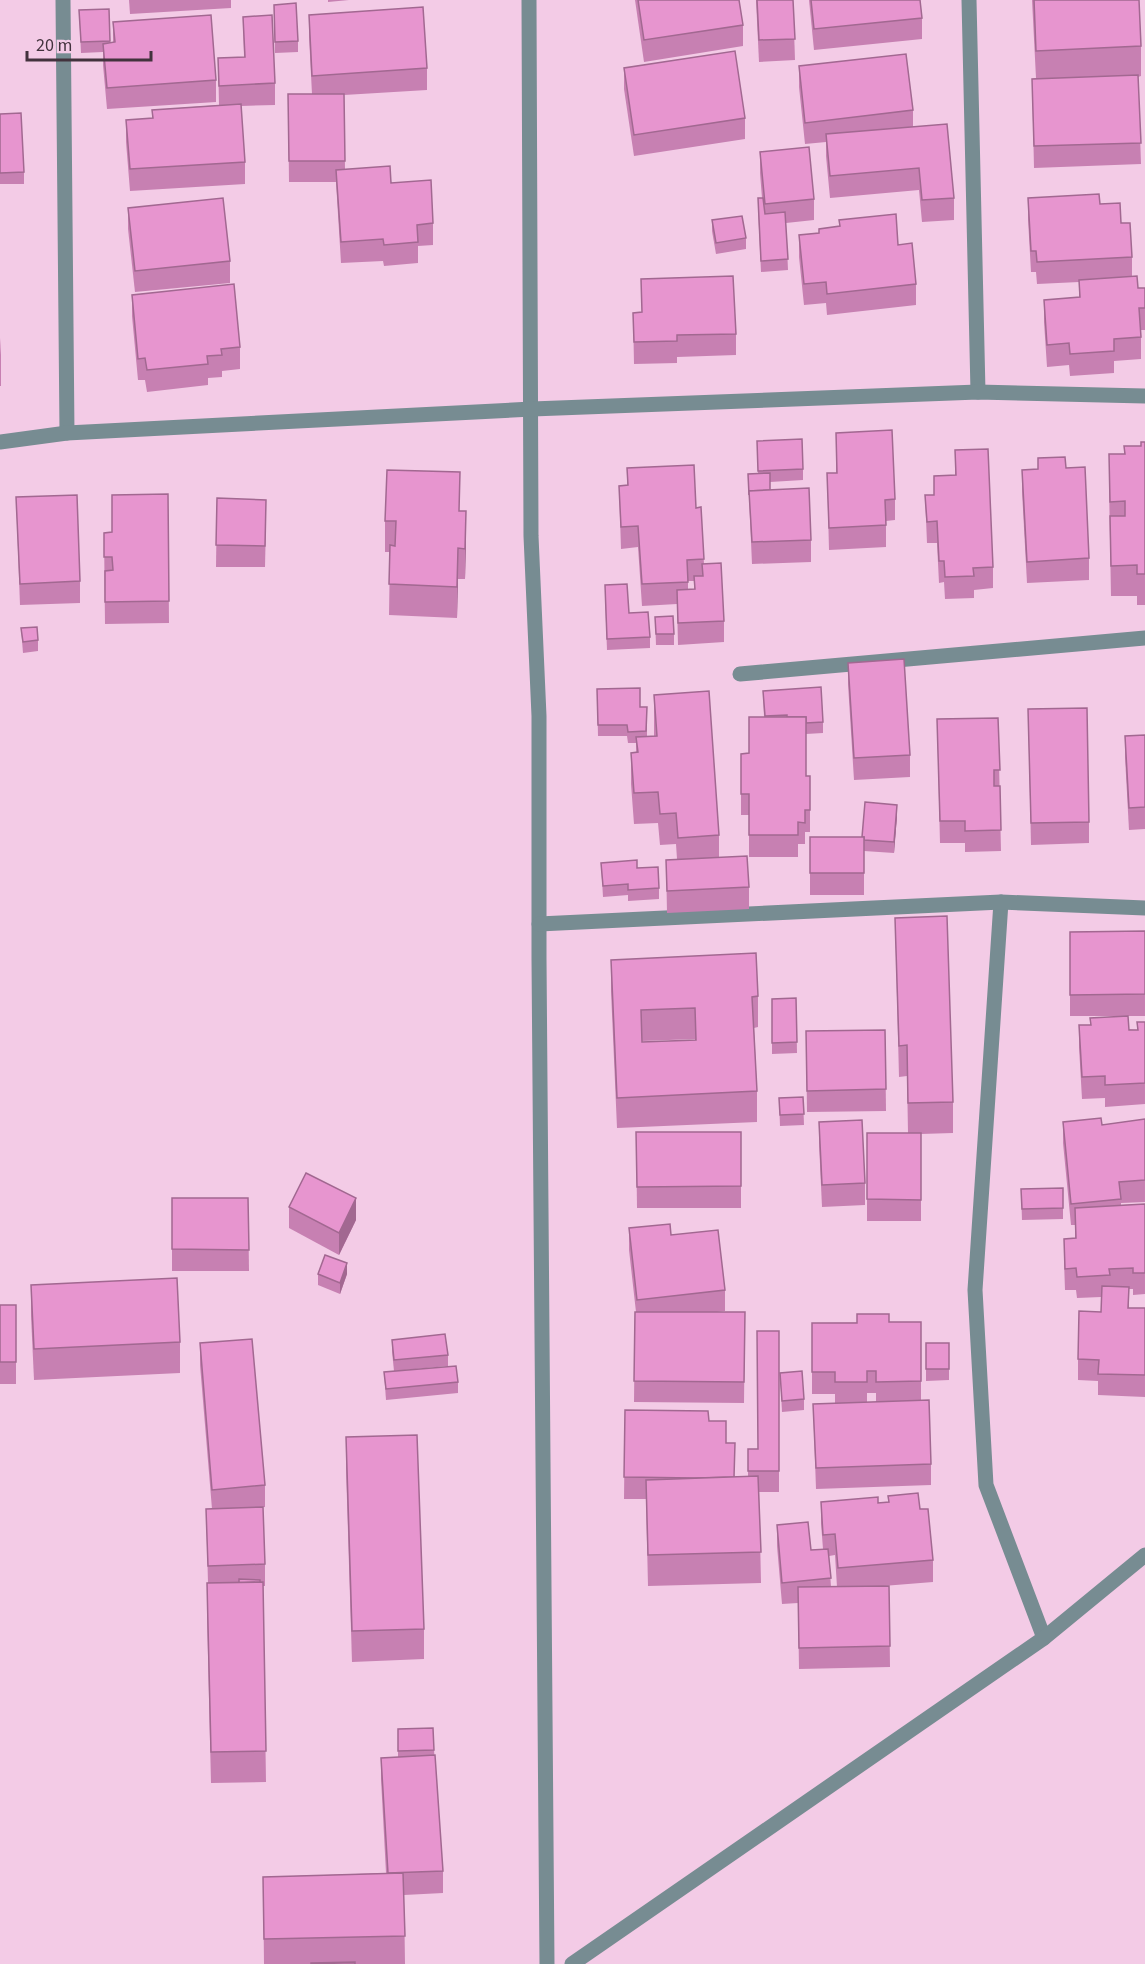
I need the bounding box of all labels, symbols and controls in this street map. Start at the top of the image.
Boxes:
scale bar [27,24,152,62]
text: 20 m [36,33,72,58]

